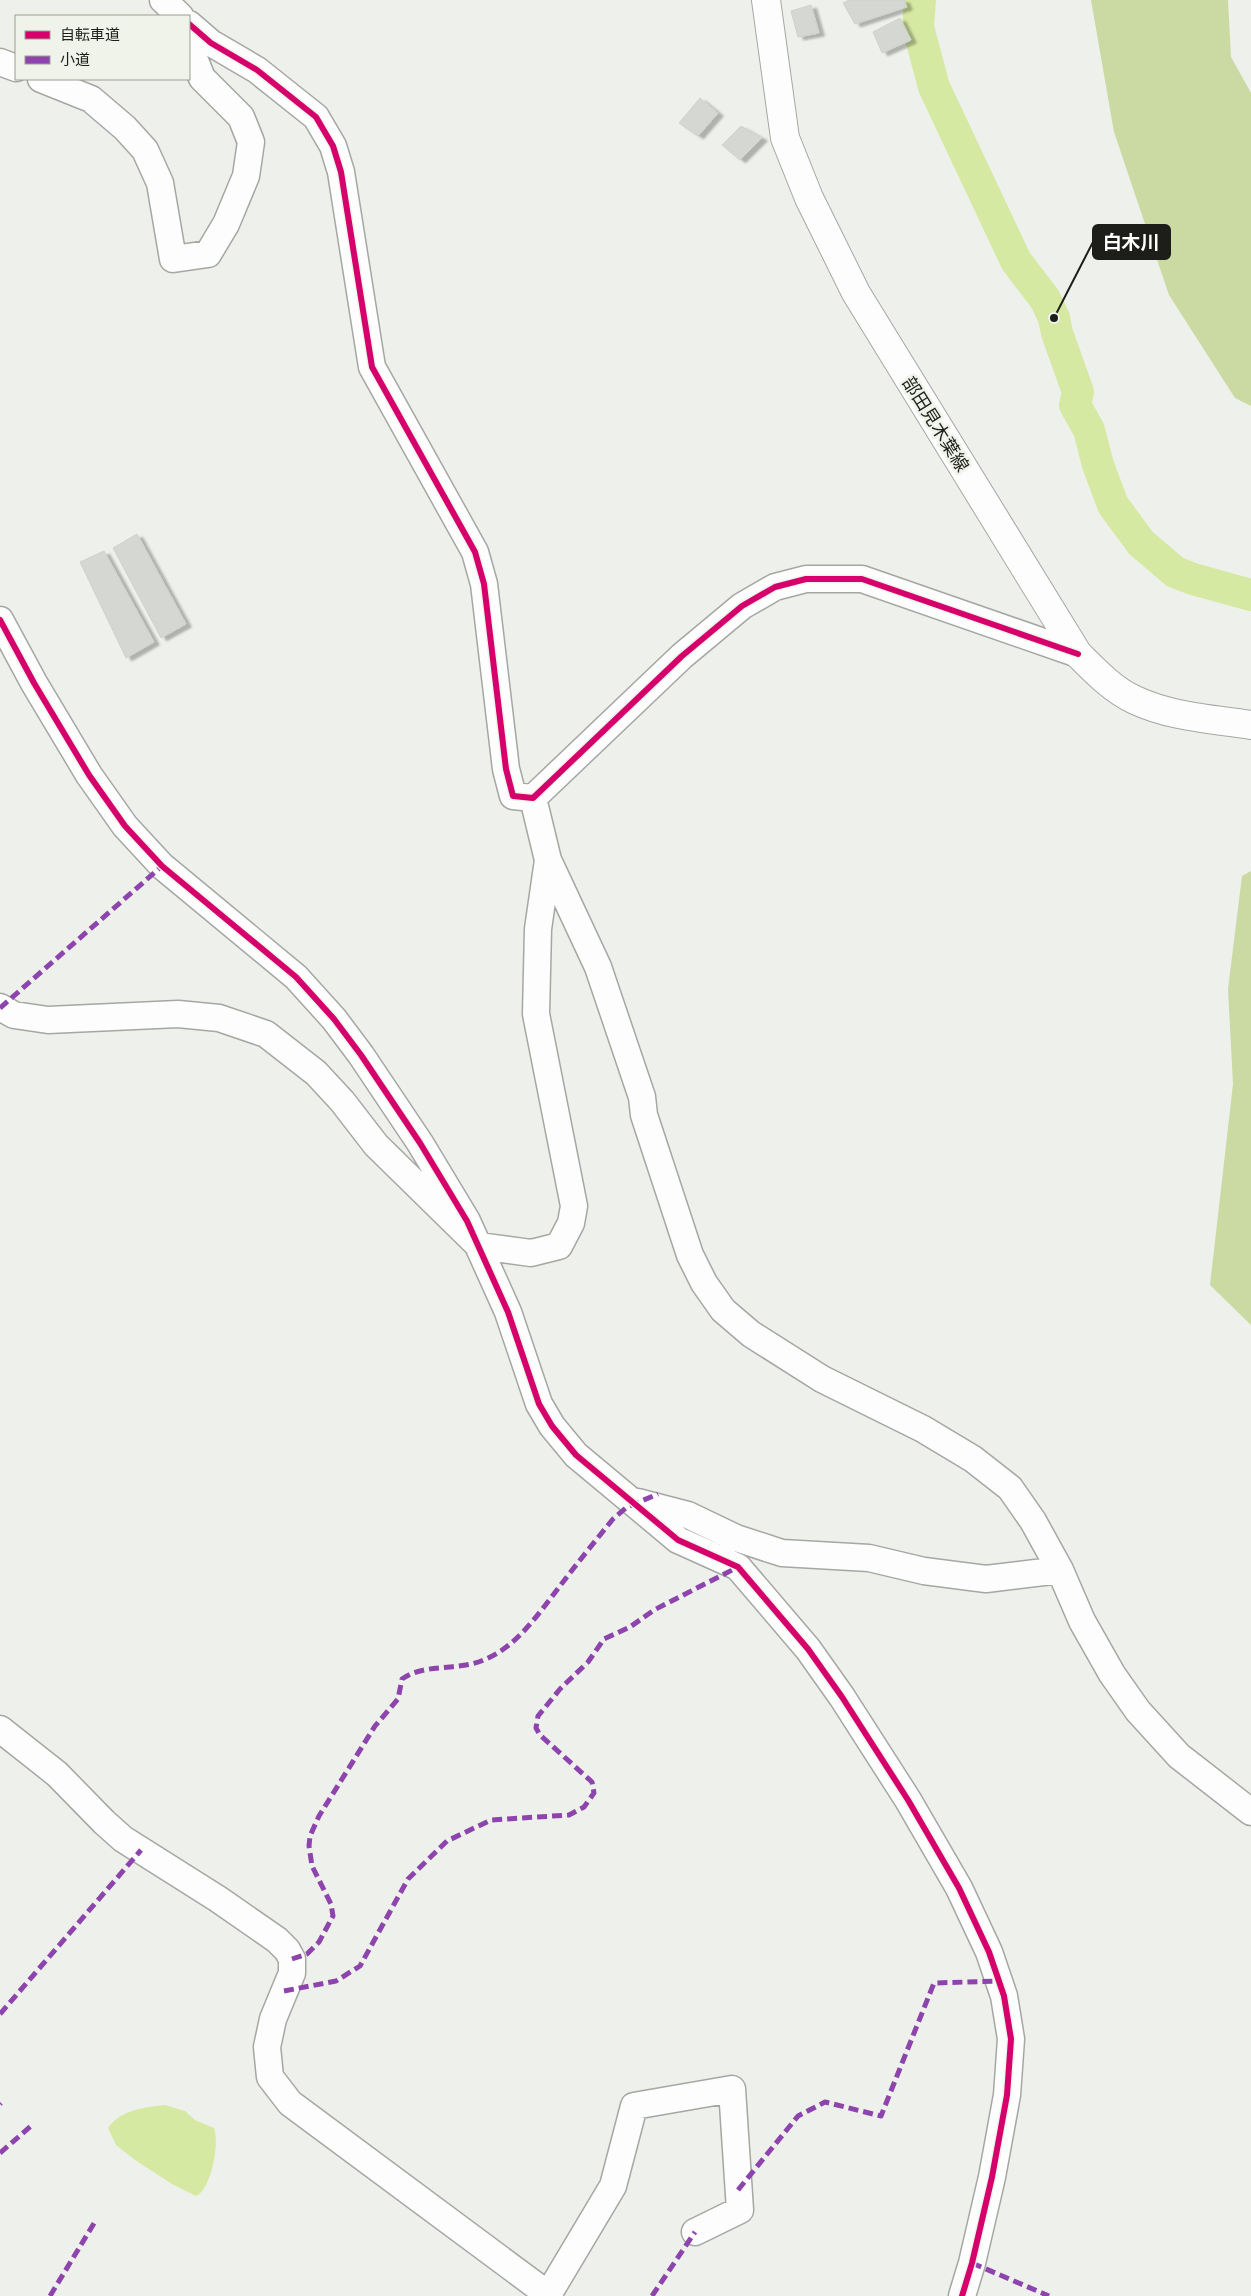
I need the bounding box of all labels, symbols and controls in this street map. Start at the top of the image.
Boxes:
legend [15,15,190,80]
text: 自転車道 [60,23,120,46]
text: 小道 [60,48,90,71]
callout: 白木川 [1093,225,1170,259]
text: 白木川 [1102,227,1160,256]
street label: 部田見木葉線 [896,371,976,477]

